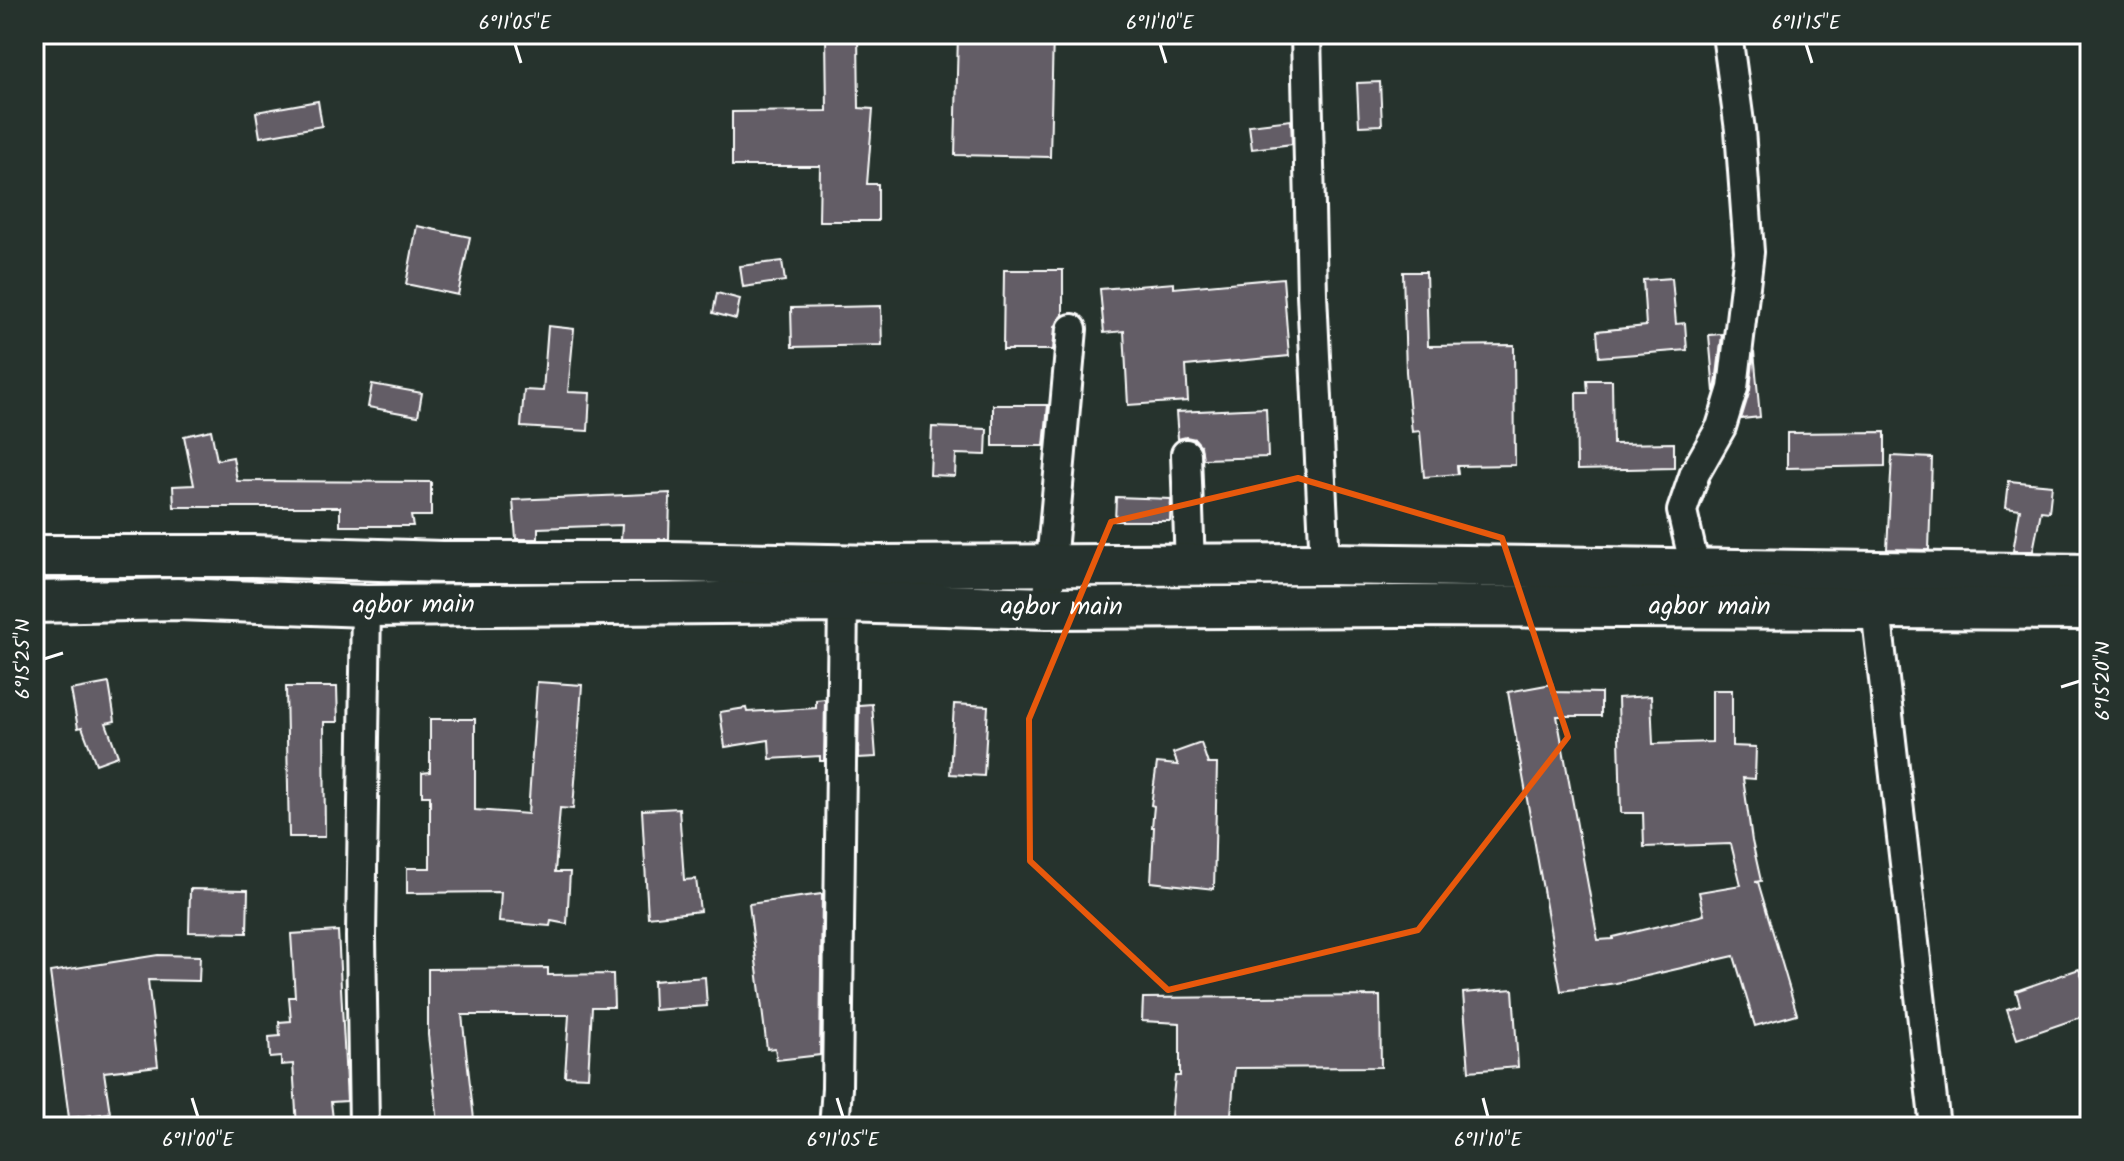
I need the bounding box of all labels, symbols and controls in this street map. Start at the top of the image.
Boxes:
text: 6°11'05"E [479,8,553,40]
text: 6°11'10"E [1126,8,1195,40]
text: 6°11'15"E [1772,8,1842,40]
street label: agbor main [352,584,475,627]
street label: agbor main [1000,586,1123,629]
street label: agbor main [1649,586,1771,629]
text: 6°15'25"N [8,619,40,699]
text: 6°15'20"N [2088,641,2120,721]
text: 6°11'00"E [162,1125,235,1157]
text: 6°11'05"E [807,1125,881,1157]
text: 6°11'10"E [1454,1125,1523,1157]

